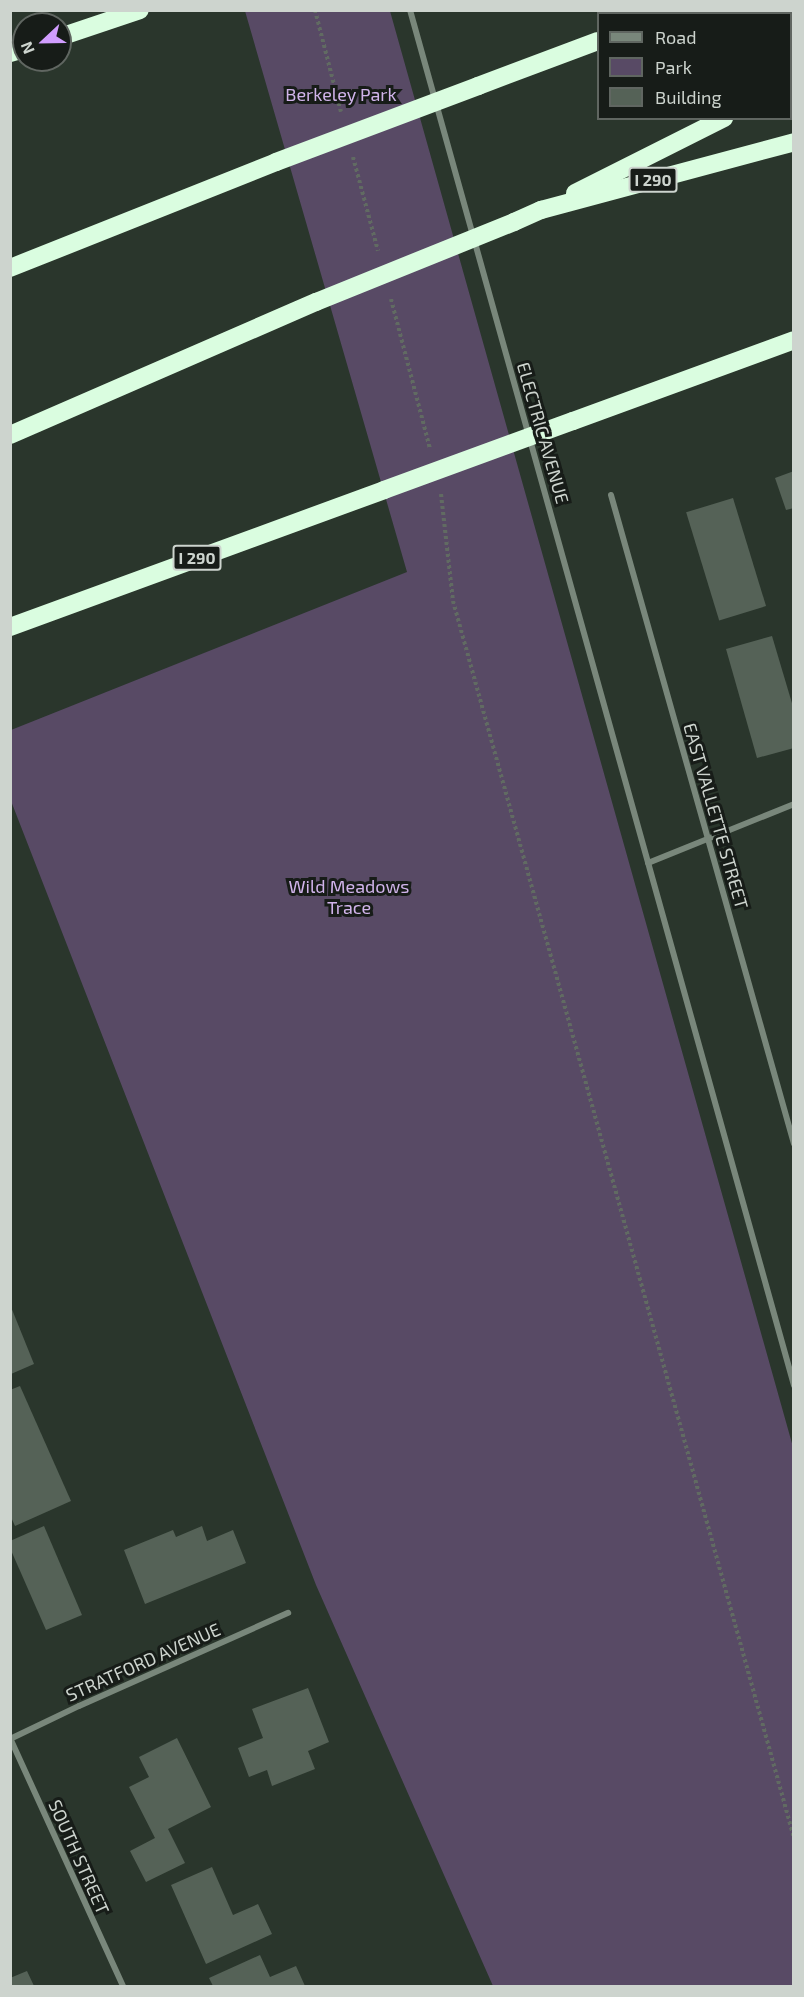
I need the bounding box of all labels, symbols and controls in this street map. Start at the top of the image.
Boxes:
north arrow [12,12,72,72]
legend [597,12,792,120]
text: Road [655,26,696,48]
text: N [16,39,38,57]
text: Park [655,56,692,78]
park label: Berkeley Park [285,83,397,105]
text: Building [655,86,722,108]
road number: I 290 [628,167,678,193]
street label: ELECTRIC AVENUE [512,360,574,506]
road number: I 290 [172,545,222,571]
street label: EAST VALLETTE STREET [679,720,753,912]
park label: Wild Meadows Trace [289,876,409,918]
street label: STRATFORD AVENUE [62,1618,224,1706]
street label: SOUTH STREET [44,1796,114,1918]

